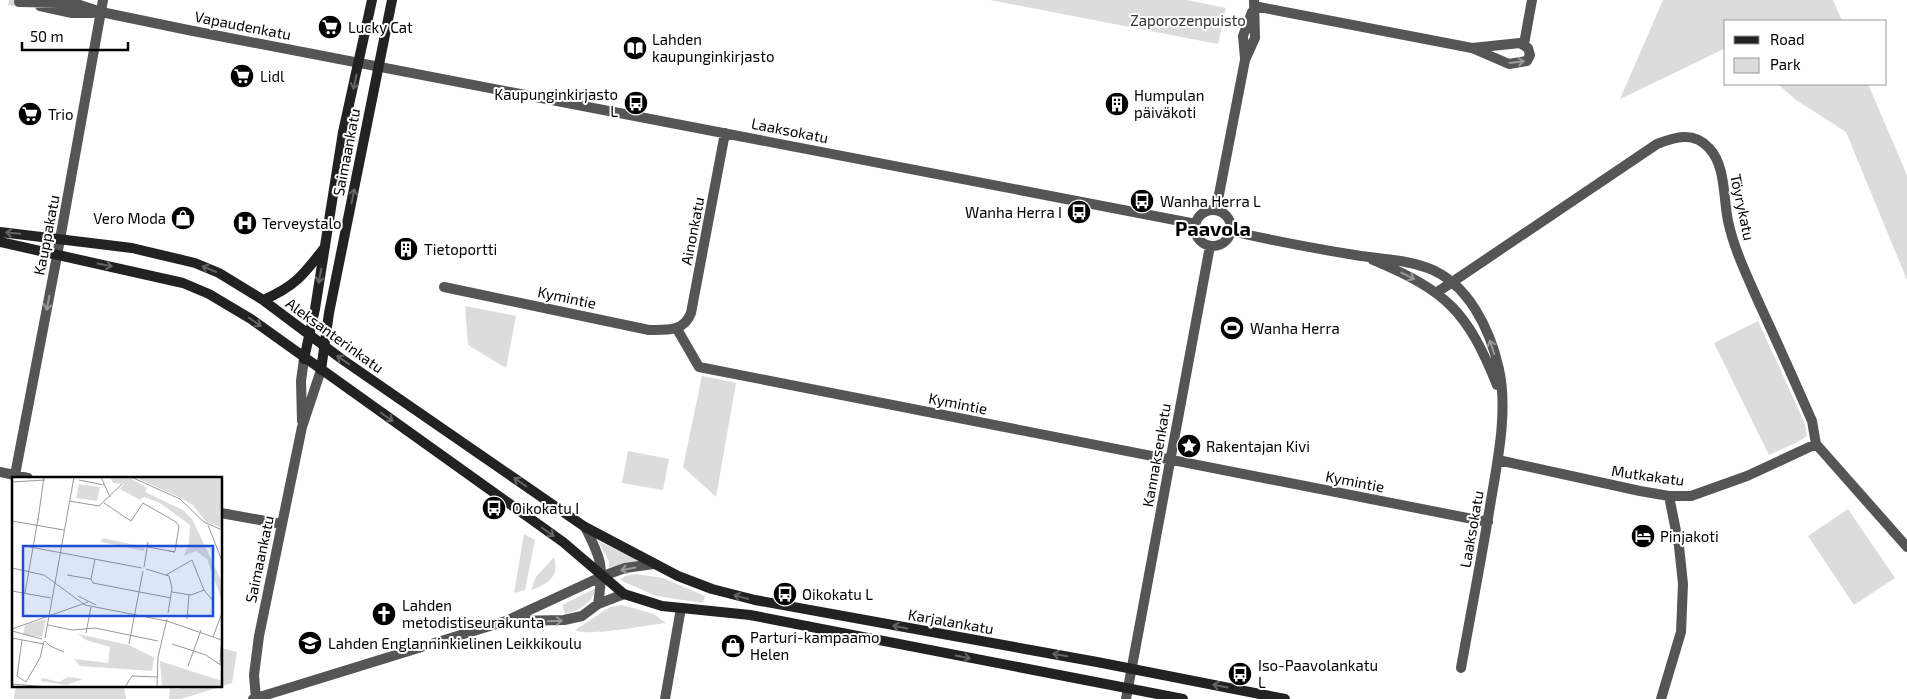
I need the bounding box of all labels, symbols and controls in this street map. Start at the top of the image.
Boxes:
street label: Vapaudenkatu [193,7,293,43]
park label: Zaporozenpuisto [1130,11,1246,29]
supermarket icon: Lucky Cat [317,14,343,40]
place label: Lucky Cat [348,18,413,36]
scale bar [22,20,129,52]
legend [1724,20,1887,85]
text: 50 m [30,27,64,45]
place label: Lahden kaupunginkirjasto [652,30,774,66]
text: Road [1770,30,1805,48]
library icon: Lahden kaupunginkirjasto [622,35,648,61]
text: Park [1770,55,1801,73]
one-way arrow [1509,57,1525,67]
supermarket icon: Lidl [229,63,255,89]
place label: Lidl [260,67,285,85]
one-way arrow [350,74,359,90]
place label: Kaupunginkirjasto L [494,85,618,120]
place label: Humpulan päiväkoti [1134,86,1204,121]
bus stop icon: Kaupunginkirjasto L [623,90,649,116]
building icon: Humpulan päiväkoti [1104,91,1130,117]
supermarket icon: Trio [17,101,43,127]
place label: Trio [48,105,74,123]
street label: Saimaankatu [329,107,363,197]
street label: Laaksokatu [750,114,830,146]
street label: Töyrykatu [1727,172,1759,242]
bus stop icon: Wanha Herra L [1129,188,1155,214]
one-way arrow [348,189,358,205]
place label: Wanha Herra L [1160,192,1261,210]
street label: Kauppakatu [29,193,63,277]
street label: Ainonkatu [677,195,707,267]
bus stop icon: Wanha Herra I [1066,199,1092,225]
place label: Wanha Herra I [965,203,1062,221]
shop icon: Vero Moda [170,205,196,231]
place label: Vero Moda [93,209,166,227]
hospital icon: Terveystalo [232,210,258,236]
place label: Terveystalo [262,214,341,232]
district label: Paavola [1175,216,1251,240]
one-way arrow [5,228,21,238]
building icon: Tietoportti [393,236,419,262]
place label: Tietoportti [424,240,497,258]
one-way arrow [97,261,113,271]
one-way arrow [202,263,217,273]
one-way arrow [315,268,325,284]
one-way arrow [1400,272,1415,281]
street label: Kymintie [536,282,598,312]
street label: Aleksanterinkatu [283,294,387,376]
one-way arrow [42,295,52,311]
sports icon: Wanha Herra [1219,315,1245,341]
one-way arrow [248,317,262,327]
place label: Wanha Herra [1250,319,1340,337]
one-way arrow [1486,339,1496,355]
one-way arrow [336,355,350,365]
street label: Kymintie [927,388,989,418]
street label: Kannaksenkatu [1138,402,1174,508]
one-way arrow [380,412,394,422]
place icon: Rakentajan Kivi [1176,433,1202,459]
place label: Rakentajan Kivi [1206,437,1310,456]
street label: Mutkakatu [1610,461,1686,489]
street label: Kymintie [1324,466,1386,496]
inset map [12,477,222,686]
one-way arrow [513,477,527,487]
street label: Laaksokatu [1455,489,1487,569]
bus stop icon: Oikokatu I [481,495,507,521]
place label: Oikokatu I [512,499,579,517]
street label: Saimaankatu [241,514,277,604]
hotel icon: Pinjakoti [1630,523,1656,549]
one-way arrow [541,527,555,537]
place label: Pinjakoti [1660,527,1719,546]
one-way arrow [620,564,636,574]
bus stop icon: Oikokatu L [772,581,798,607]
place label: Oikokatu L [802,585,873,603]
one-way arrow [733,591,749,601]
place label: Lahden metodistiseurakunta [402,596,544,631]
church icon: Lahden metodistiseurakunta [371,601,397,627]
street label: Karjalankatu [907,605,995,638]
one-way arrow [547,616,563,625]
one-way arrow [893,622,909,631]
place label: Parturi-kampaamo Helen [750,628,880,663]
school or university icon: Lahden Englanninkielinen Leikkikoulu [297,630,323,656]
shop icon: Parturi-kampaamo Helen [720,633,746,659]
place label: Lahden Englanninkielinen Leikkikoulu [328,634,582,652]
one-way arrow [1053,650,1069,660]
one-way arrow [955,652,971,662]
place label: Iso-Paavolankatu L [1258,656,1378,691]
bus stop icon: Iso-Paavolankatu L [1227,661,1253,687]
one-way arrow [1212,681,1228,690]

